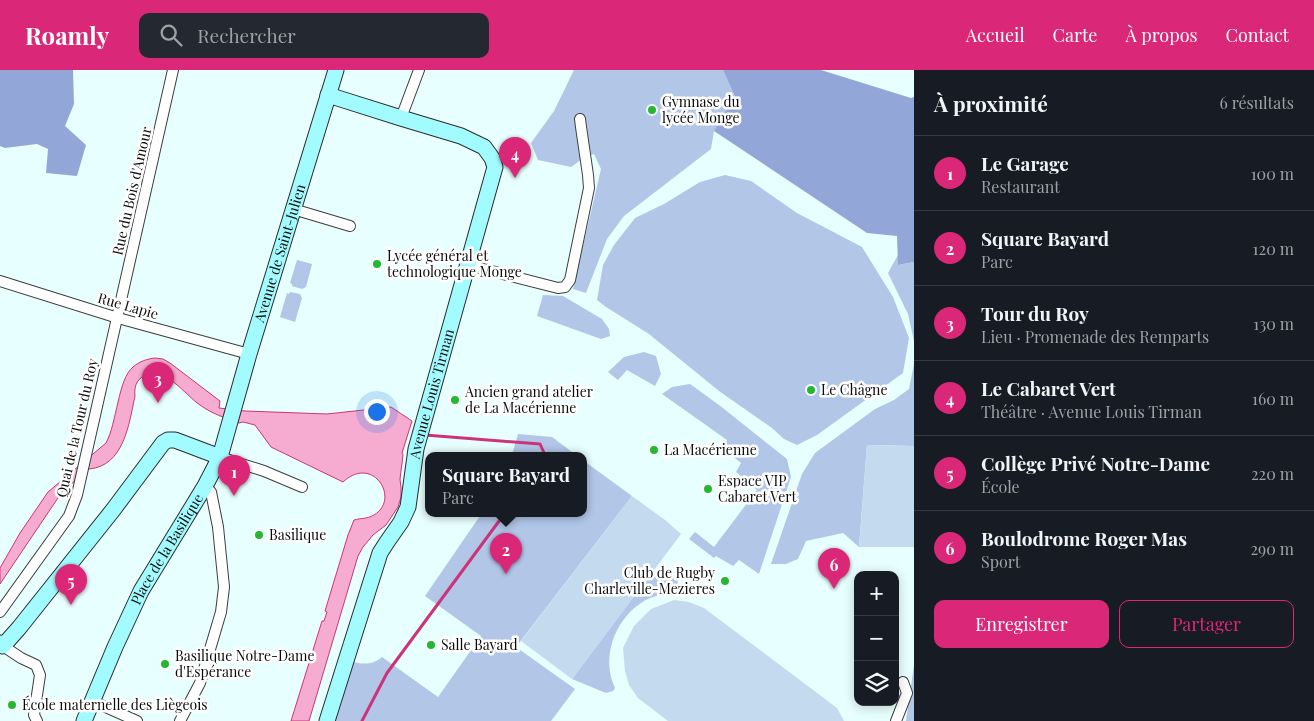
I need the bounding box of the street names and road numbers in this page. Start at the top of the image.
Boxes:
street label: Rue du Bois d'Amour [108,124,156,257]
street label: Avenue de Saint-Julien [249,181,310,325]
street label: Rue Lapie [96,288,161,323]
street label: Avenue Louis Tirman [405,326,458,461]
street label: Quai de la Tour du Roy [51,357,102,499]
street label: Place de la Basilique [126,490,207,608]

